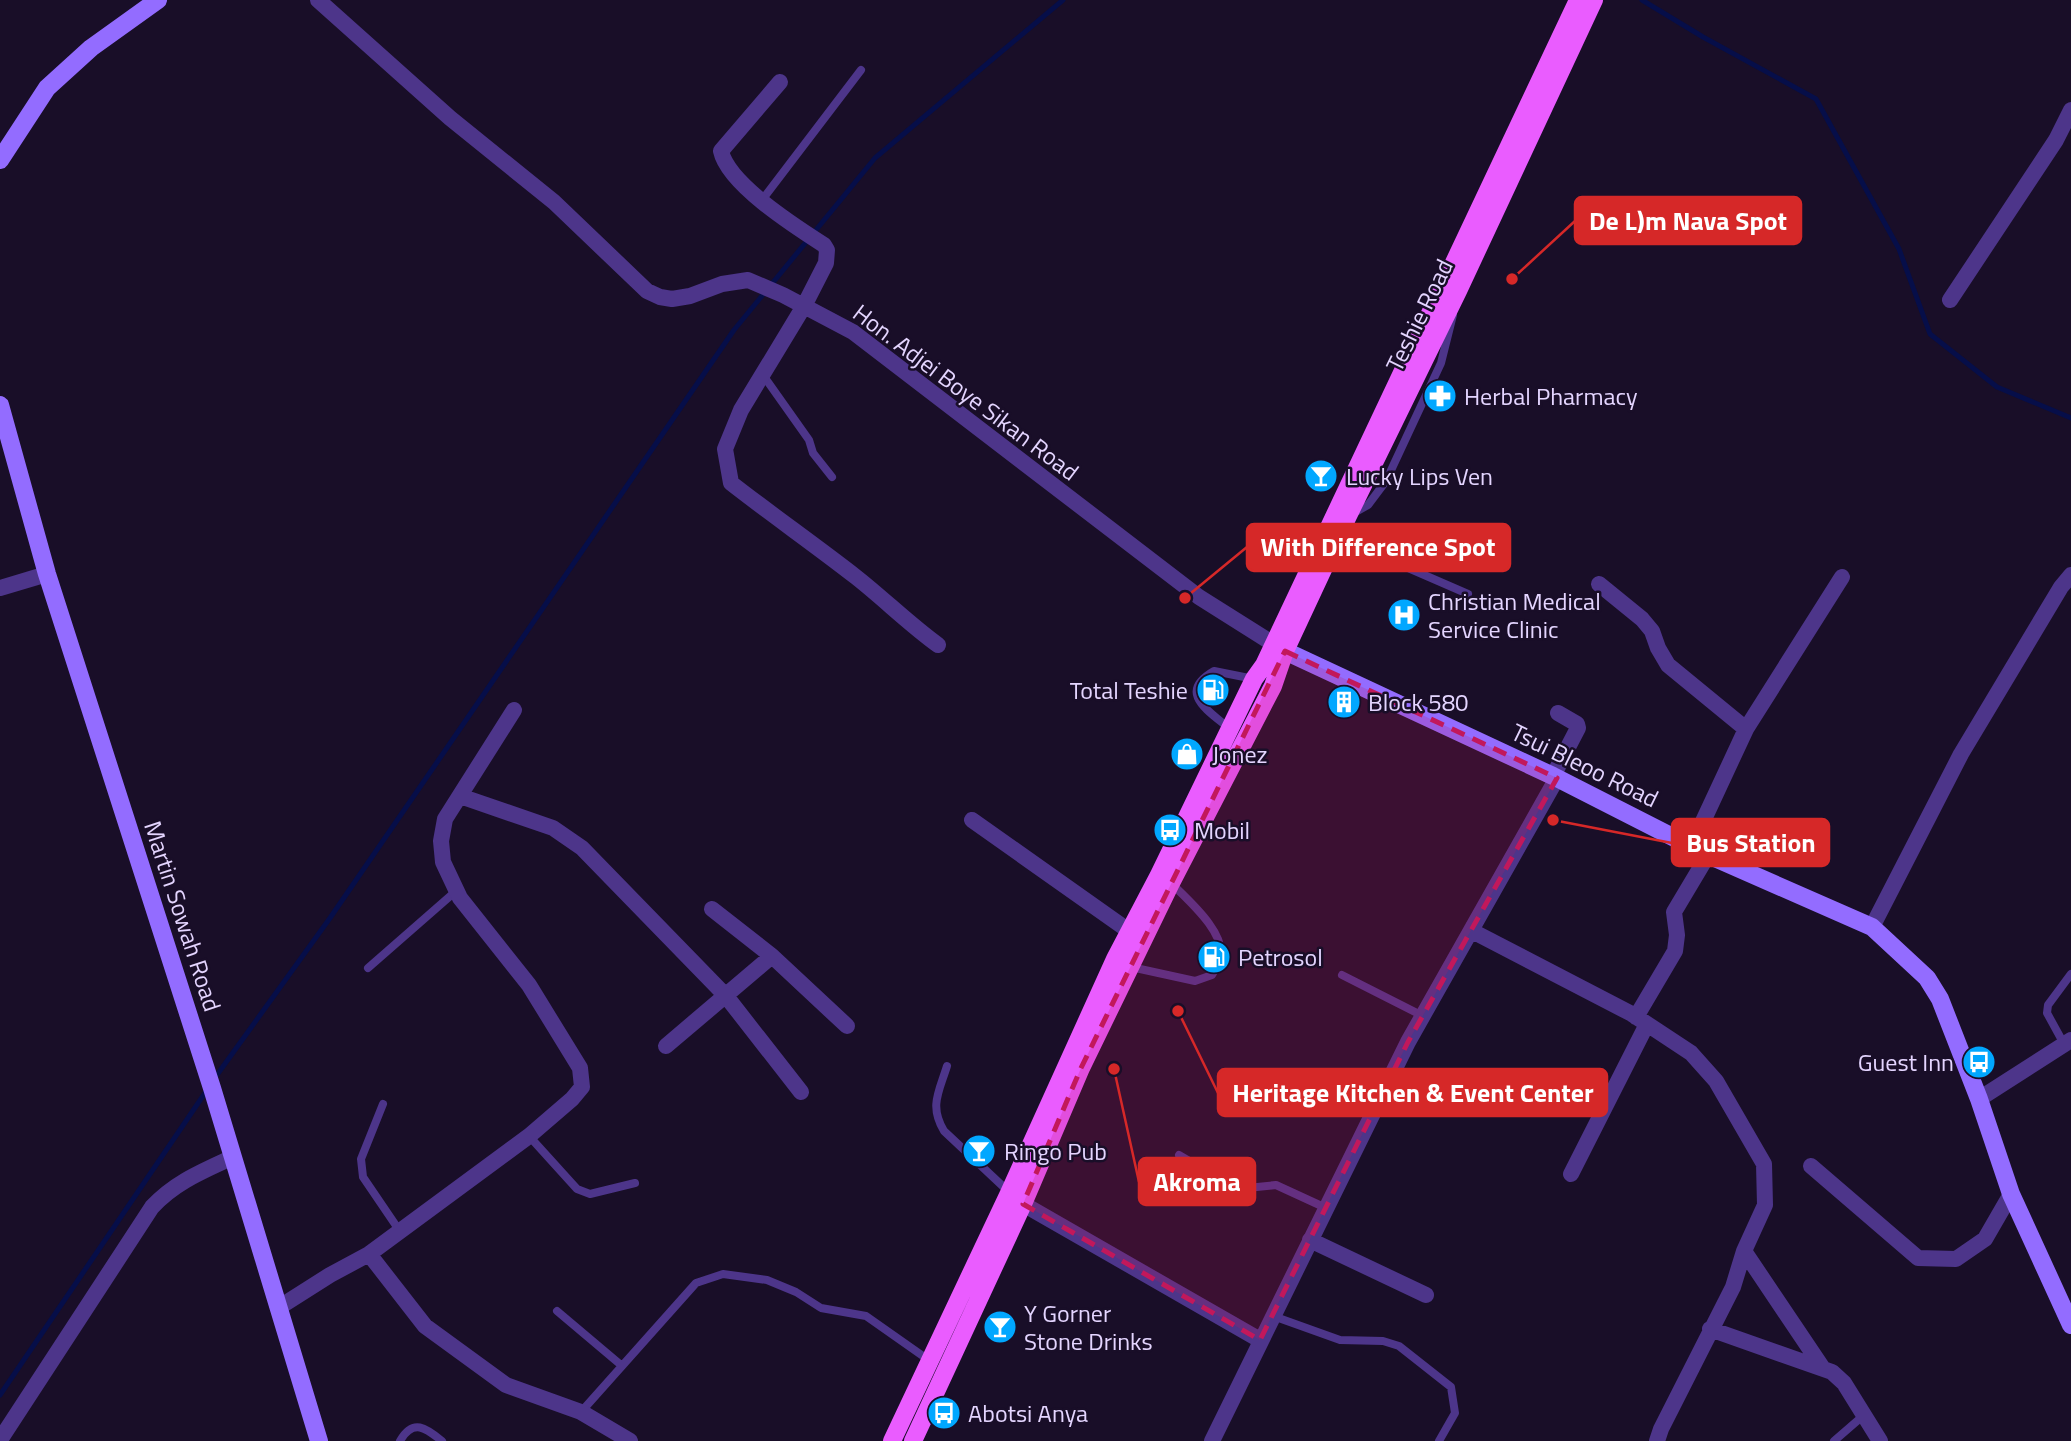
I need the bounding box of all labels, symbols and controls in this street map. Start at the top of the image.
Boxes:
callout: De L)m Nava Spot [1575,197,1801,244]
text: De L)m Nava Spot [1589,201,1787,240]
street label: Teshie Road [1376,253,1462,377]
street label: Hon. Adjei Boye Sikan Road [845,295,1087,489]
pharmacy icon: Herbal Pharmacy [1421,377,1459,415]
place label: Herbal Pharmacy [1464,378,1638,414]
bar icon: Lucky Lips Ven [1302,457,1340,495]
place label: Lucky Lips Ven [1346,458,1493,494]
callout: With Difference Spot [1247,524,1510,571]
text: With Difference Spot [1261,527,1495,566]
place label: Christian Medical Service Clinic [1428,583,1601,647]
hospital icon: Christian Medical Service Clinic [1385,596,1423,634]
fuel station icon: Total Teshie [1194,671,1232,709]
place label: Total Teshie [1070,672,1188,708]
building icon: Block 580 [1325,683,1363,721]
place label: Block 580 [1368,684,1469,720]
street label: Tsui Bleoo Road [1505,714,1665,816]
shop icon: Jonez [1168,735,1206,773]
place label: Jonez [1212,736,1267,772]
bus stop icon: Mobil [1151,811,1189,849]
place label: Mobil [1194,812,1250,848]
street label: Martin Sowah Road [135,816,231,1016]
callout: Bus Station [1672,819,1829,866]
text: Bus Station [1686,823,1816,862]
fuel station icon: Petrosol [1195,938,1233,976]
place label: Petrosol [1238,939,1323,975]
bus stop icon: Guest Inn [1960,1043,1998,1081]
place label: Guest Inn [1858,1044,1954,1080]
callout: Heritage Kitchen & Event Center [1218,1069,1607,1116]
text: Heritage Kitchen & Event Center [1232,1073,1594,1112]
bar icon: Ringo Pub [960,1132,998,1170]
place label: Ringo Pub [1004,1133,1107,1169]
callout: Akroma [1139,1158,1255,1205]
text: Akroma [1153,1162,1241,1201]
place label: Y Gorner Stone Drinks [1024,1295,1153,1359]
bar icon: Y Gorner Stone Drinks [981,1308,1019,1346]
bus stop icon: Abotsi Anya [925,1394,963,1432]
place label: Abotsi Anya [968,1395,1088,1431]

